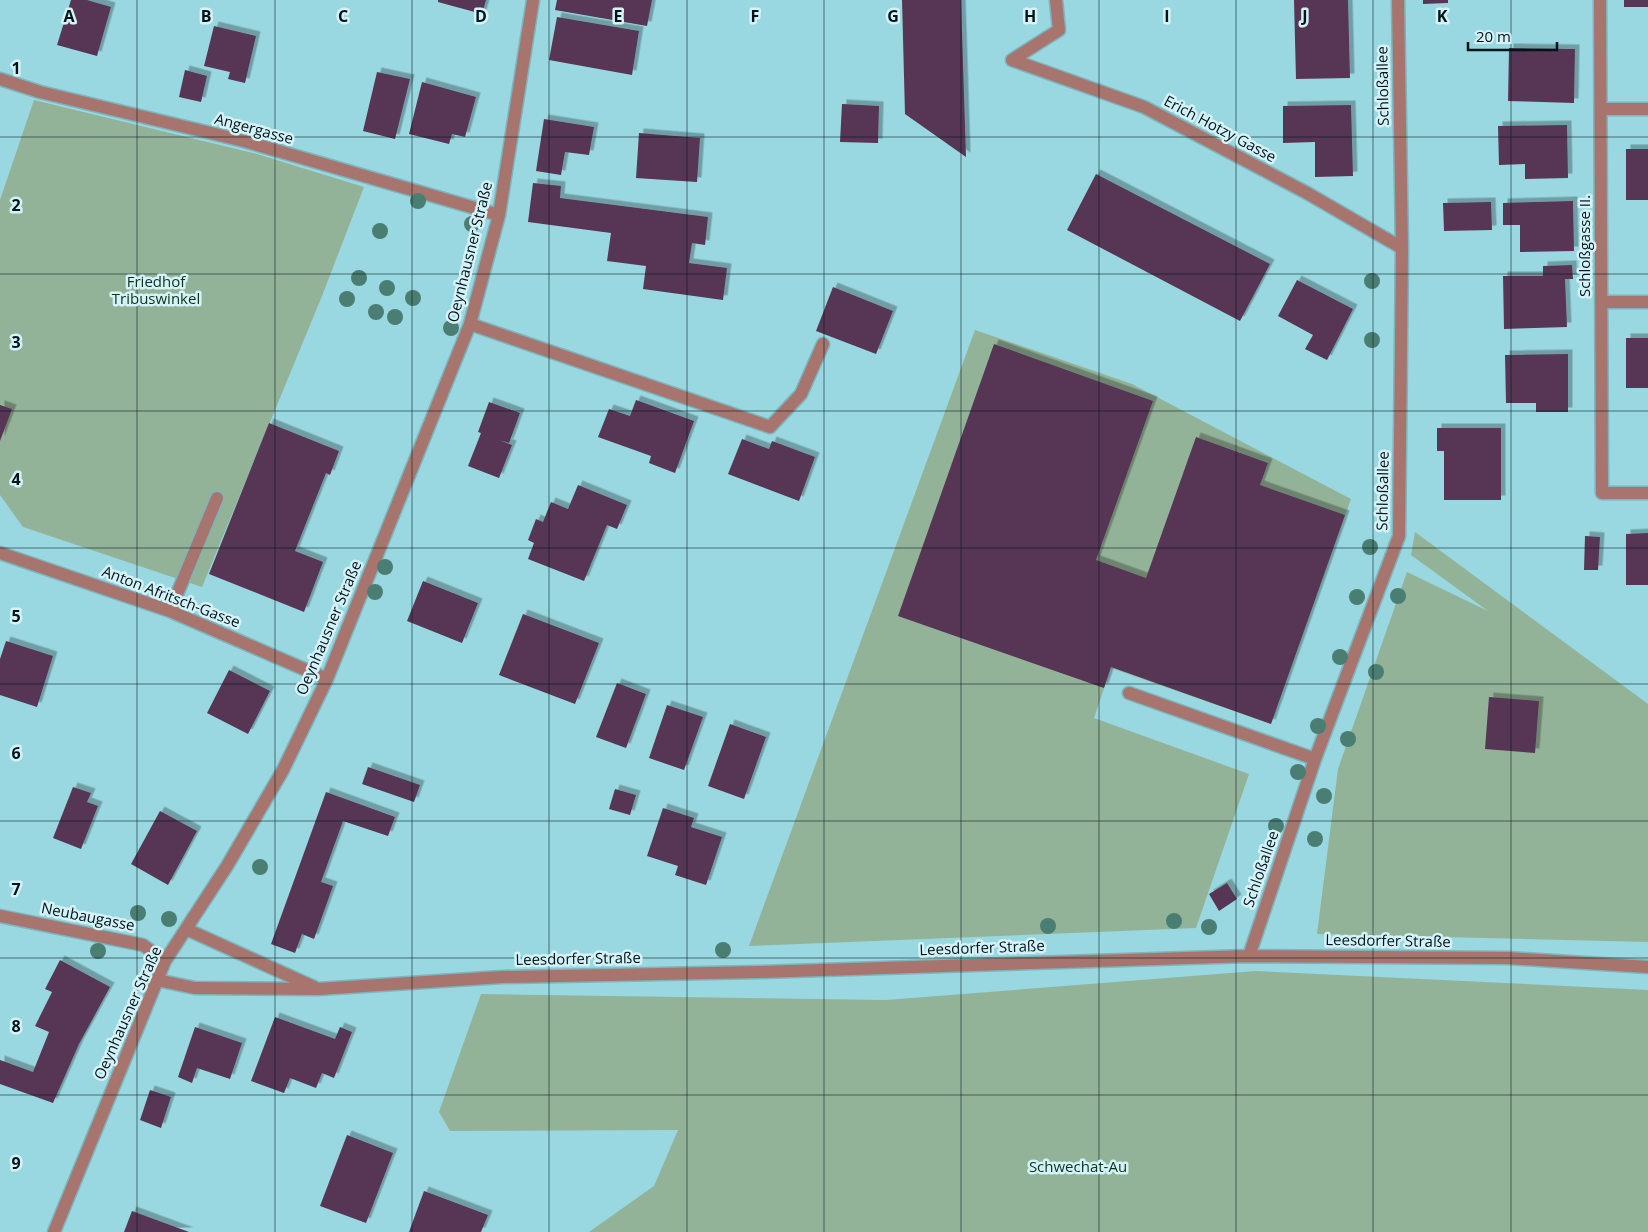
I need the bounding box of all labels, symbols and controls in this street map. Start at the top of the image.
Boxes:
text: A [63,5,75,27]
text: B [201,5,211,27]
text: C [338,5,348,27]
text: D [475,5,487,27]
text: E [614,5,623,27]
text: F [751,5,759,27]
text: G [887,5,899,27]
text: H [1024,5,1036,27]
text: I [1164,5,1170,27]
text: J [1300,5,1308,27]
text: K [1437,5,1448,27]
scale bar [1468,20,1557,52]
text: 20 m [1476,26,1511,46]
street label: Schloßallee [1371,46,1393,126]
text: 1 [11,57,21,79]
street label: Erich Hotzy Gasse [1161,90,1280,166]
street label: Angergasse [213,108,296,148]
street label: Oeynhausner Straße [442,179,496,324]
text: 2 [11,194,21,216]
street label: Schloßgasse II. [1574,195,1594,297]
park label: Friedhof Tribuswinkel [112,271,200,308]
text: 3 [11,331,21,353]
street label: Schloßallee [1371,451,1393,531]
text: 4 [11,468,21,490]
street label: Oeynhausner Straße [291,557,365,698]
street label: Anton Afritsch-Gasse [99,561,243,632]
text: 5 [11,605,21,627]
text: 6 [11,742,21,764]
street label: Schloßallee [1238,828,1282,910]
text: 7 [11,878,21,900]
street label: Neubaugasse [40,897,137,935]
street label: Leesdorfer Straße [1325,929,1451,951]
street label: Leesdorfer Straße [919,935,1045,959]
street label: Oeynhausner Straße [89,943,166,1083]
street label: Leesdorfer Straße [515,947,641,969]
text: 8 [11,1015,21,1037]
text: 9 [11,1152,21,1174]
park label: Schwechat-Au [1029,1156,1127,1176]

